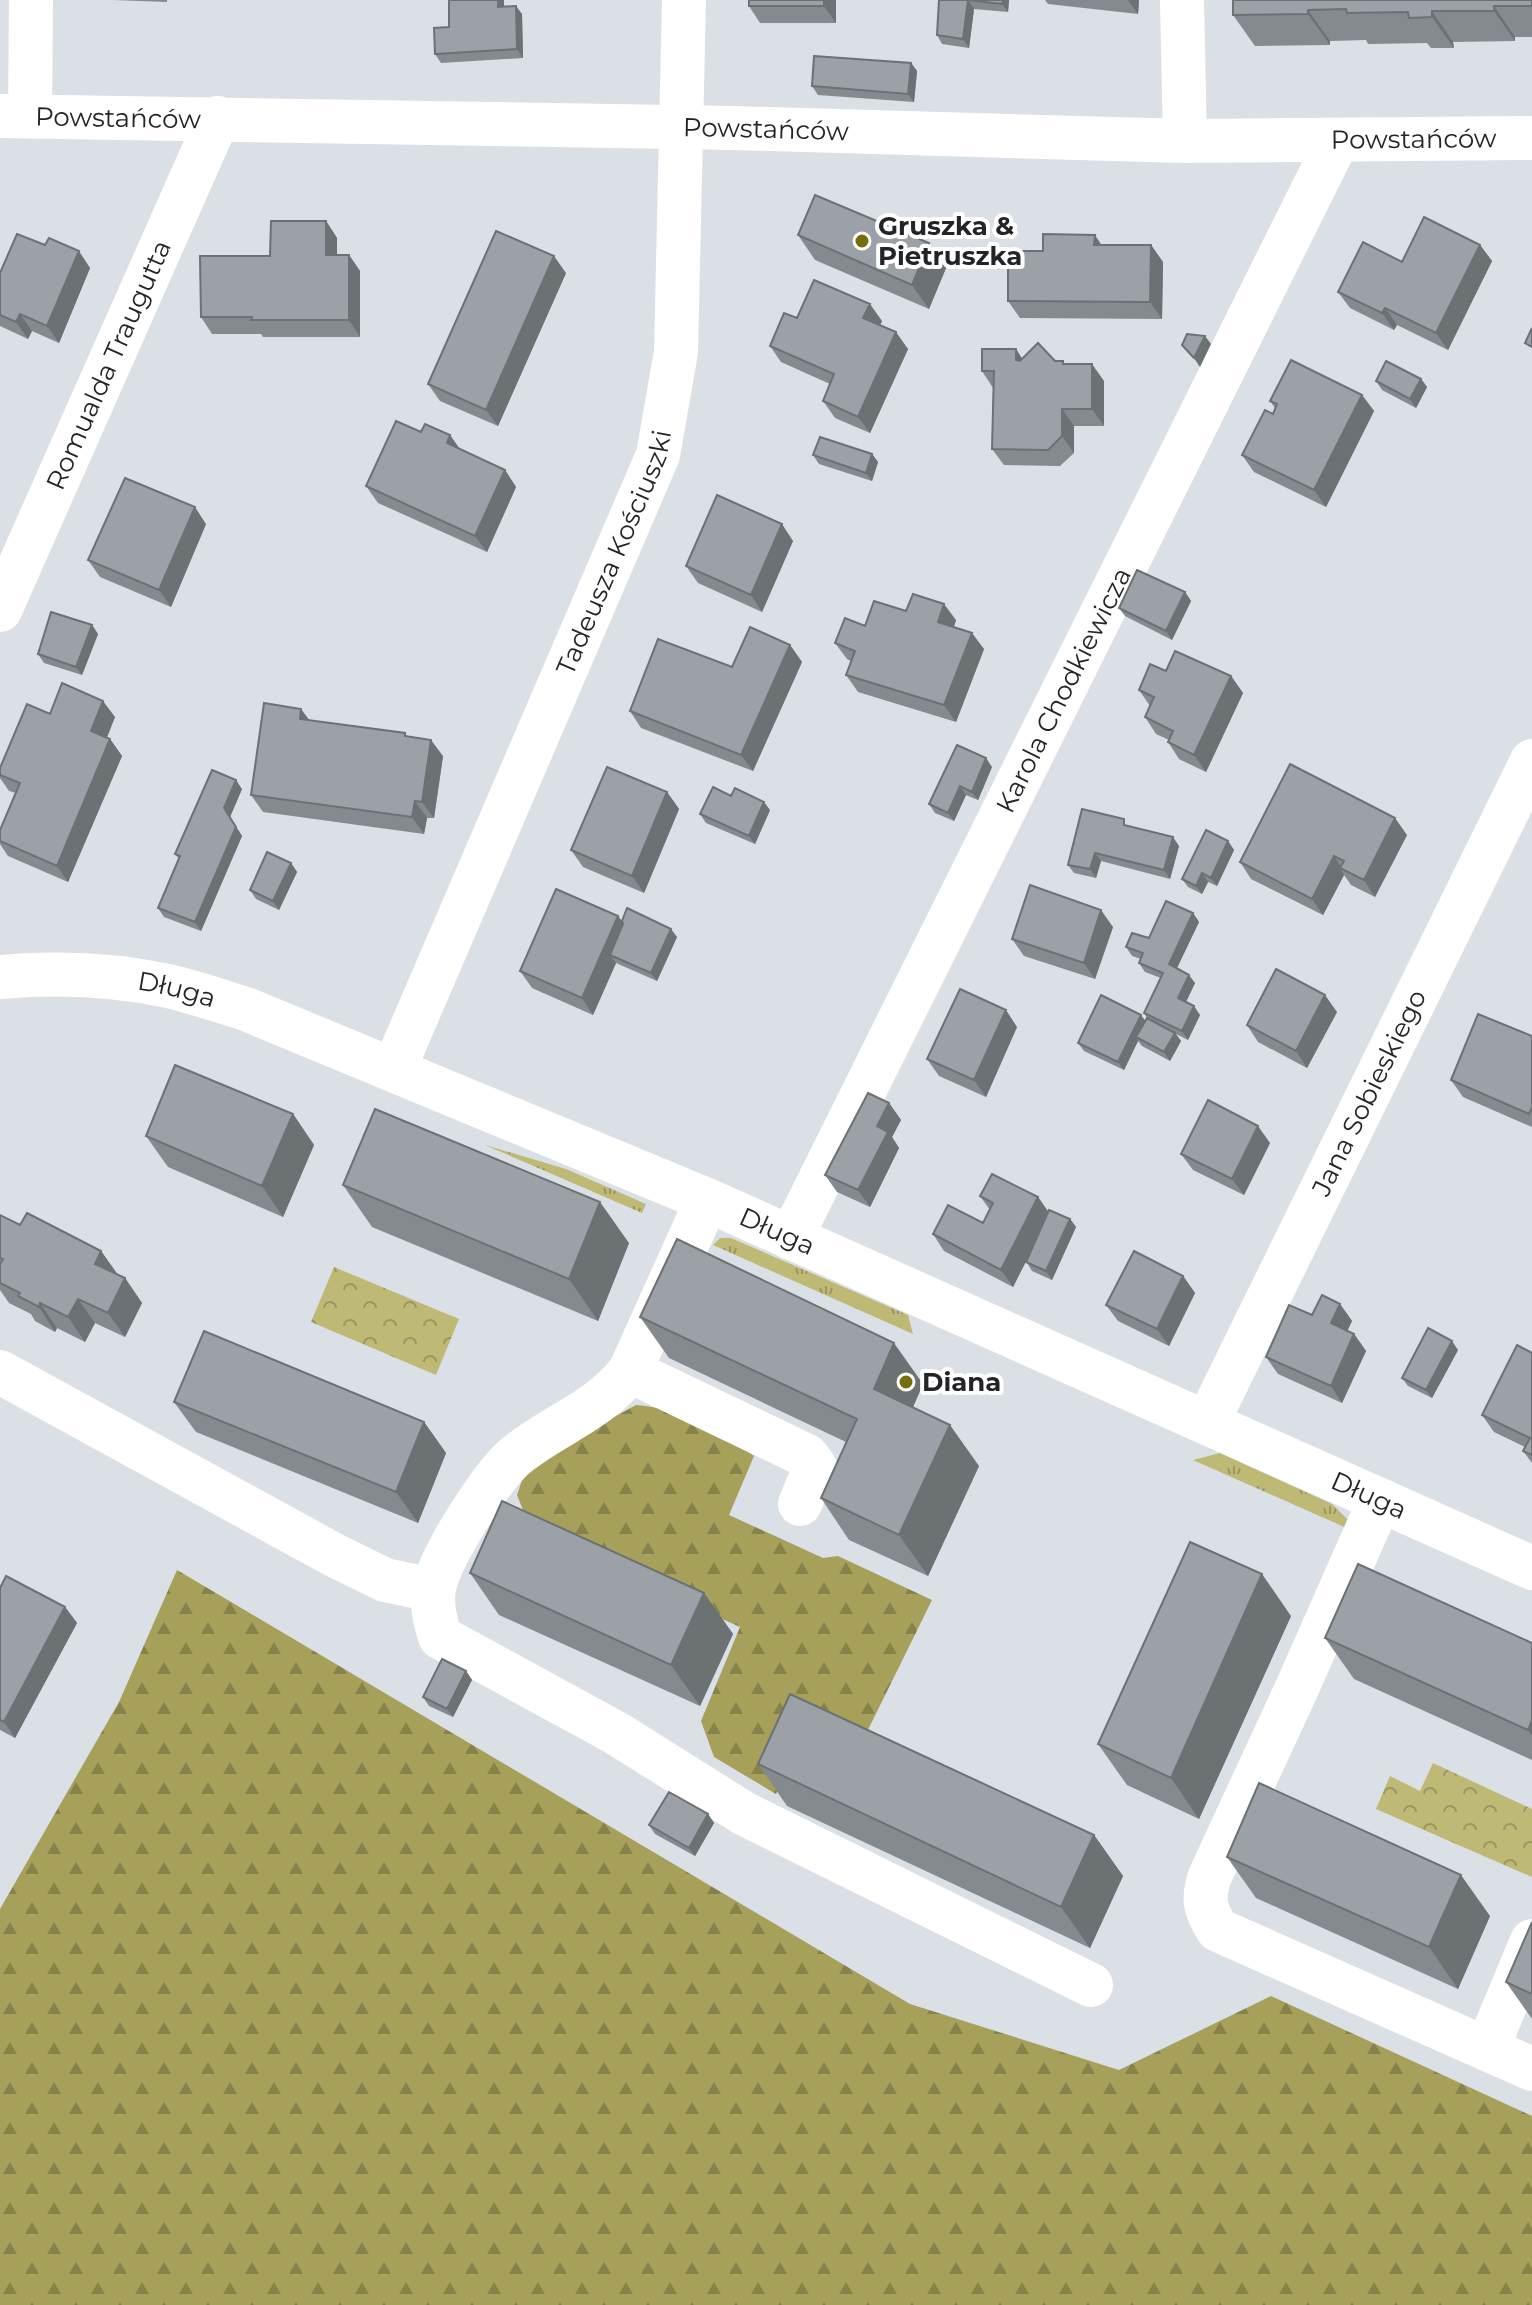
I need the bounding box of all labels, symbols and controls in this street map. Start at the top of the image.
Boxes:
street label: Powstańców [35,101,201,135]
street label: Powstańców [683,111,849,147]
street label: Powstańców [1331,122,1497,156]
place label: Gruszka & Pietruszka [878,210,1022,272]
marker: Gruszka & Pietruszka [853,232,871,250]
street label: Romualda Traugutta [39,235,178,495]
street label: Tadeusza Kościuszki [549,428,678,680]
street label: Karola Chodkiewicza [989,562,1138,818]
street label: Długa [135,965,220,1015]
street label: Jana Sobieskiego [1305,984,1433,1202]
street label: Długa [734,1200,820,1262]
place label: Diana [922,1366,1001,1398]
marker: Diana [897,1373,915,1391]
street label: Długa [1326,1464,1412,1526]

